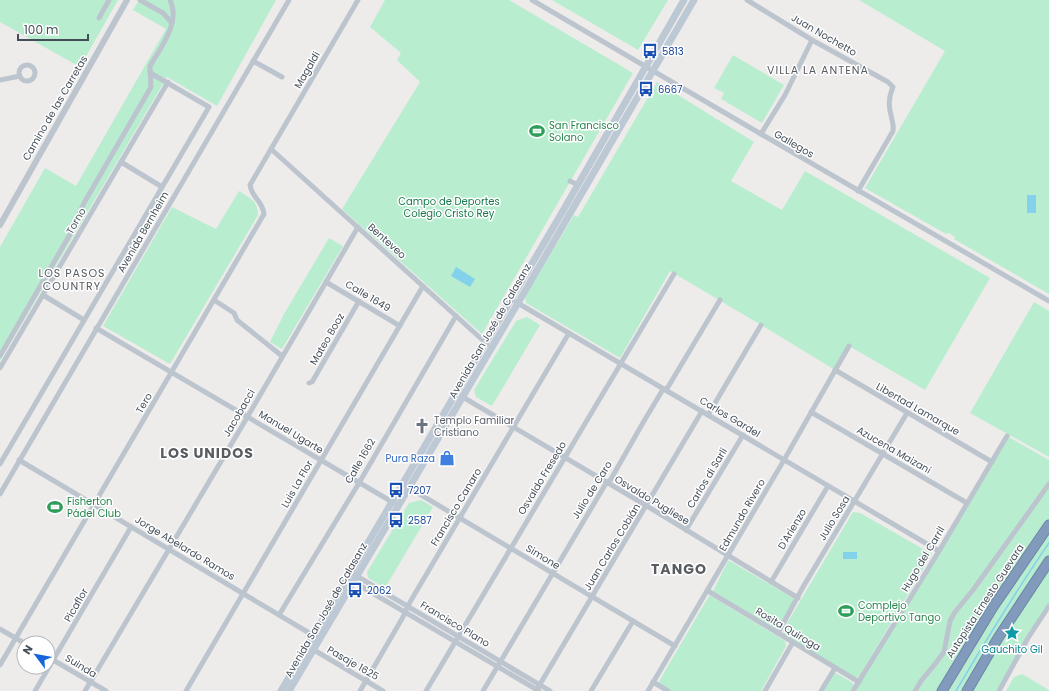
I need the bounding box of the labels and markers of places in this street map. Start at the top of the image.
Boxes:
bus stop icon: 5813 [641,42,659,60]
place label: 5813 [662,44,684,59]
bus stop icon: 6667 [637,80,655,98]
place label: 6667 [658,82,683,97]
place label: San Francisco Solano [549,118,619,145]
sports icon: San Francisco Solano [528,122,546,140]
place label: Templo Familiar Cristiano [434,413,514,440]
church icon: Templo Familiar Cristiano [413,417,431,435]
shop icon: Pura Raza [438,449,456,467]
place label: Pura Raza [386,451,435,466]
bus stop icon: 7207 [387,481,405,499]
place label: 7207 [408,483,431,498]
place label: Fisherton Pádel Club [67,494,121,521]
sports icon: Fisherton Pádel Club [46,498,64,516]
bus stop icon: 2587 [387,511,405,529]
place label: 2587 [408,513,432,528]
bus stop icon: 2062 [346,581,364,599]
place label: 2062 [367,583,391,598]
place label: Complejo Deportivo Tango [858,598,941,625]
sports icon: Complejo Deportivo Tango [837,602,855,620]
place icon: Gauchito Gil [1003,624,1021,642]
place label: Gauchito Gil [981,642,1043,657]

